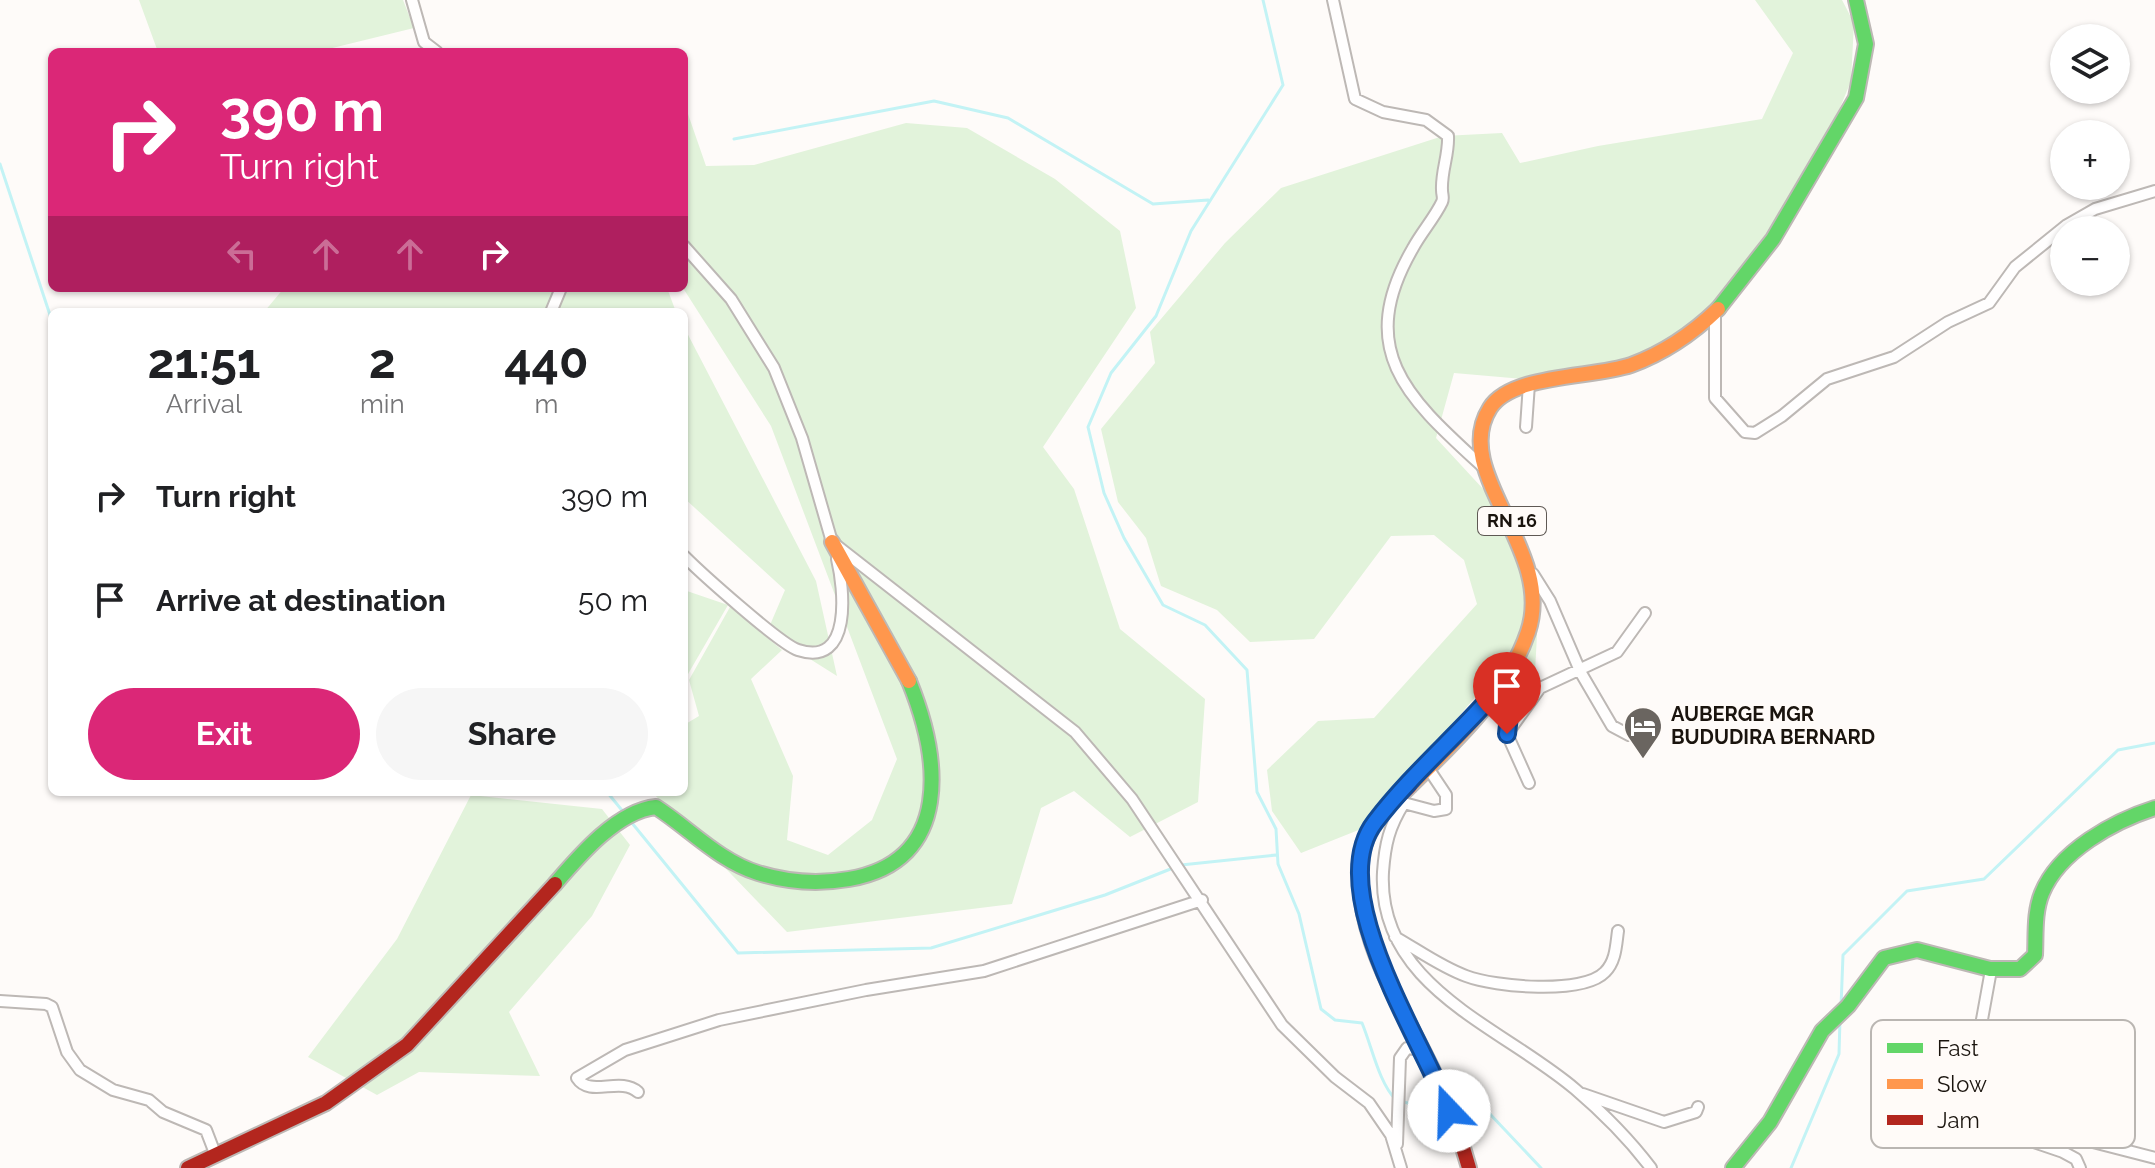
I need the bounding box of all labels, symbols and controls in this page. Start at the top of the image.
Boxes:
map controls [2050,24,2130,296]
button: layers [2050,24,2130,104]
text: 390 m [220,78,384,144]
icon: right [88,80,192,184]
button: + [2050,120,2130,200]
text: Turn right [220,145,379,187]
button: − [2050,216,2130,296]
icon: left [220,232,264,276]
icon: ahead [304,232,348,276]
icon: ahead [388,232,432,276]
icon: right [472,232,516,276]
text: 21:51 [148,333,260,389]
text: 2 [369,333,396,389]
text: 440 [504,333,588,389]
text: Arrival [166,389,242,419]
text: min [360,389,405,419]
text: m [534,389,558,419]
icon: right [88,474,132,518]
text: Turn right [156,479,296,514]
text: 390 m [561,479,648,514]
road number: RN 16 [1478,507,1546,535]
icon: arrive [88,578,132,622]
text: Arrive at destination [156,583,446,618]
text: 50 m [578,583,648,618]
pin [1473,652,1541,734]
icon: arrive [1485,664,1529,708]
button: Exit [88,688,360,780]
button: Share [376,688,648,780]
place label: AUBERGE MGR BUDUDIRA BERNARD [1671,702,1875,749]
hotel icon: AUBERGE MGR BUDUDIRA BERNARD [1622,705,1664,760]
legend [1871,1020,2135,1148]
text: Fast [1937,1035,1979,1061]
position arrow [1407,1069,1491,1153]
text: Slow [1937,1071,1987,1097]
text: Jam [1937,1107,1980,1133]

